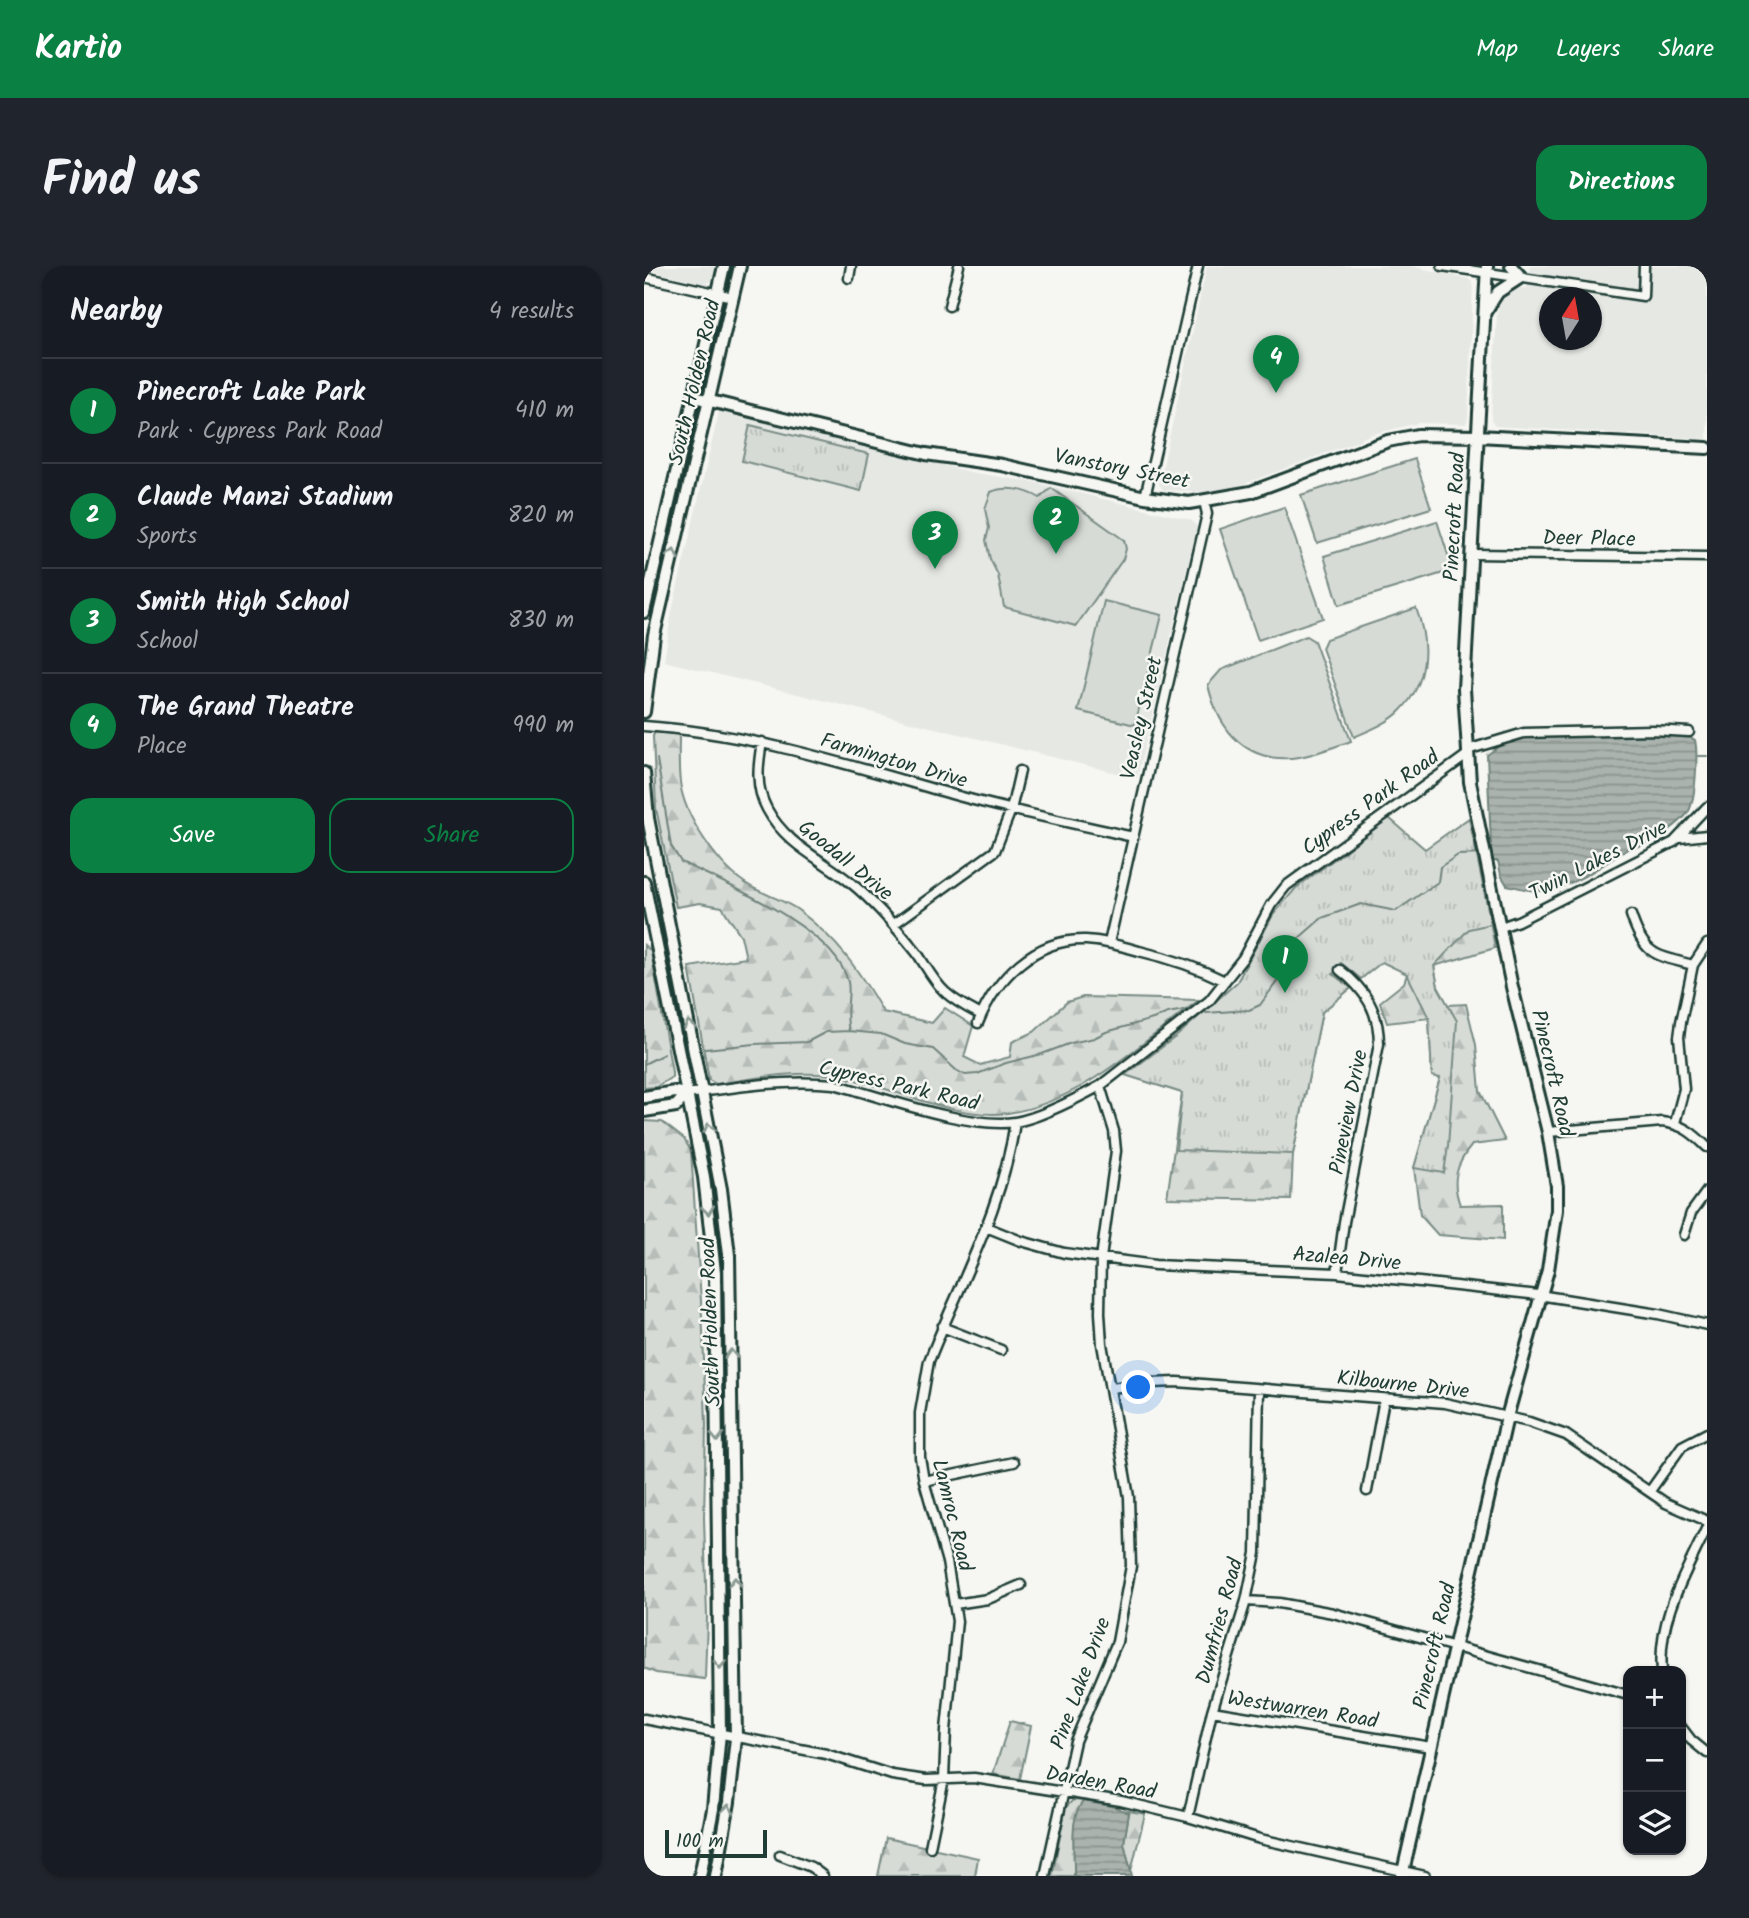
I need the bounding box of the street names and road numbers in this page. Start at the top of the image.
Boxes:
street label: South Holden Road [660,296,731,468]
street label: Vanstory Street [1051,440,1193,499]
street label: Pinecroft Road [1436,451,1475,583]
street label: Deer Place [1542,522,1636,557]
street label: Veasley Street [1112,653,1173,783]
street label: Farmington Drive [816,725,972,798]
street label: Cypress Park Road [1295,741,1447,865]
street label: Goodall Drive [790,812,900,910]
street label: Twin Lakes Drive [1524,812,1674,910]
street label: Pinecroft Road [1521,1007,1582,1141]
street label: Pineview Drive [1321,1046,1378,1178]
street label: Cypress Park Road [815,1052,983,1121]
street label: South Holden Road [692,1236,731,1407]
street label: Azalea Drive [1291,1238,1403,1281]
street label: Kilbourne Drive [1335,1362,1471,1409]
street label: Lamroc Road [922,1456,982,1575]
street label: Dumfries Road [1188,1554,1253,1688]
street label: Pinecroft Road [1405,1579,1466,1713]
street label: Pine Lake Drive [1042,1612,1121,1754]
street label: Westwarren Road [1225,1682,1381,1739]
street label: Darden Road [1043,1758,1159,1810]

